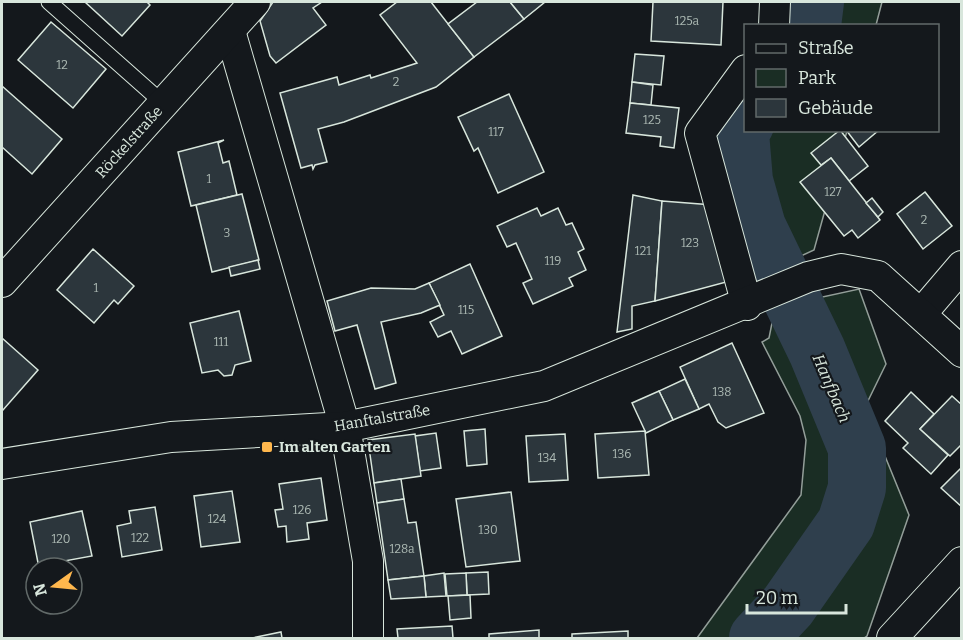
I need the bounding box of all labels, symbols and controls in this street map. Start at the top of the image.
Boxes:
house number: 125a [675,14,700,28]
legend [744,24,939,132]
text: Straße [798,37,854,59]
house number: 12 [56,58,68,72]
text: Park [798,67,837,89]
house number: 2 [393,75,399,89]
text: Gebäude [798,97,873,119]
street label: Röckelstraße [92,102,166,182]
house number: 125 [643,113,661,127]
house number: 117 [488,125,504,139]
house number: 1 [207,172,212,186]
house number: 127 [824,185,842,199]
house number: 2 [921,213,927,227]
house number: 3 [224,226,231,240]
house number: 123 [681,236,699,250]
house number: 121 [635,244,651,258]
house number: 119 [545,254,561,268]
house number: 1 [94,281,99,295]
house number: 115 [458,303,474,317]
house number: 111 [214,335,228,349]
water label: Hanfbach [809,351,854,425]
house number: 138 [713,385,731,399]
street label: Hanftalstraße [332,401,432,435]
place label: Im alten Garten [279,438,391,456]
marker: Im alten Garten [260,440,274,454]
house number: 136 [613,447,631,461]
house number: 134 [538,451,556,465]
house number: 126 [293,503,311,517]
house number: 124 [208,512,226,526]
house number: 130 [478,523,498,537]
house number: 122 [131,531,149,545]
house number: 120 [51,532,71,546]
house number: 128a [390,542,415,556]
north arrow [24,556,84,616]
scale bar [747,577,846,615]
text: N [29,581,51,598]
text: 20 m [756,587,798,609]

